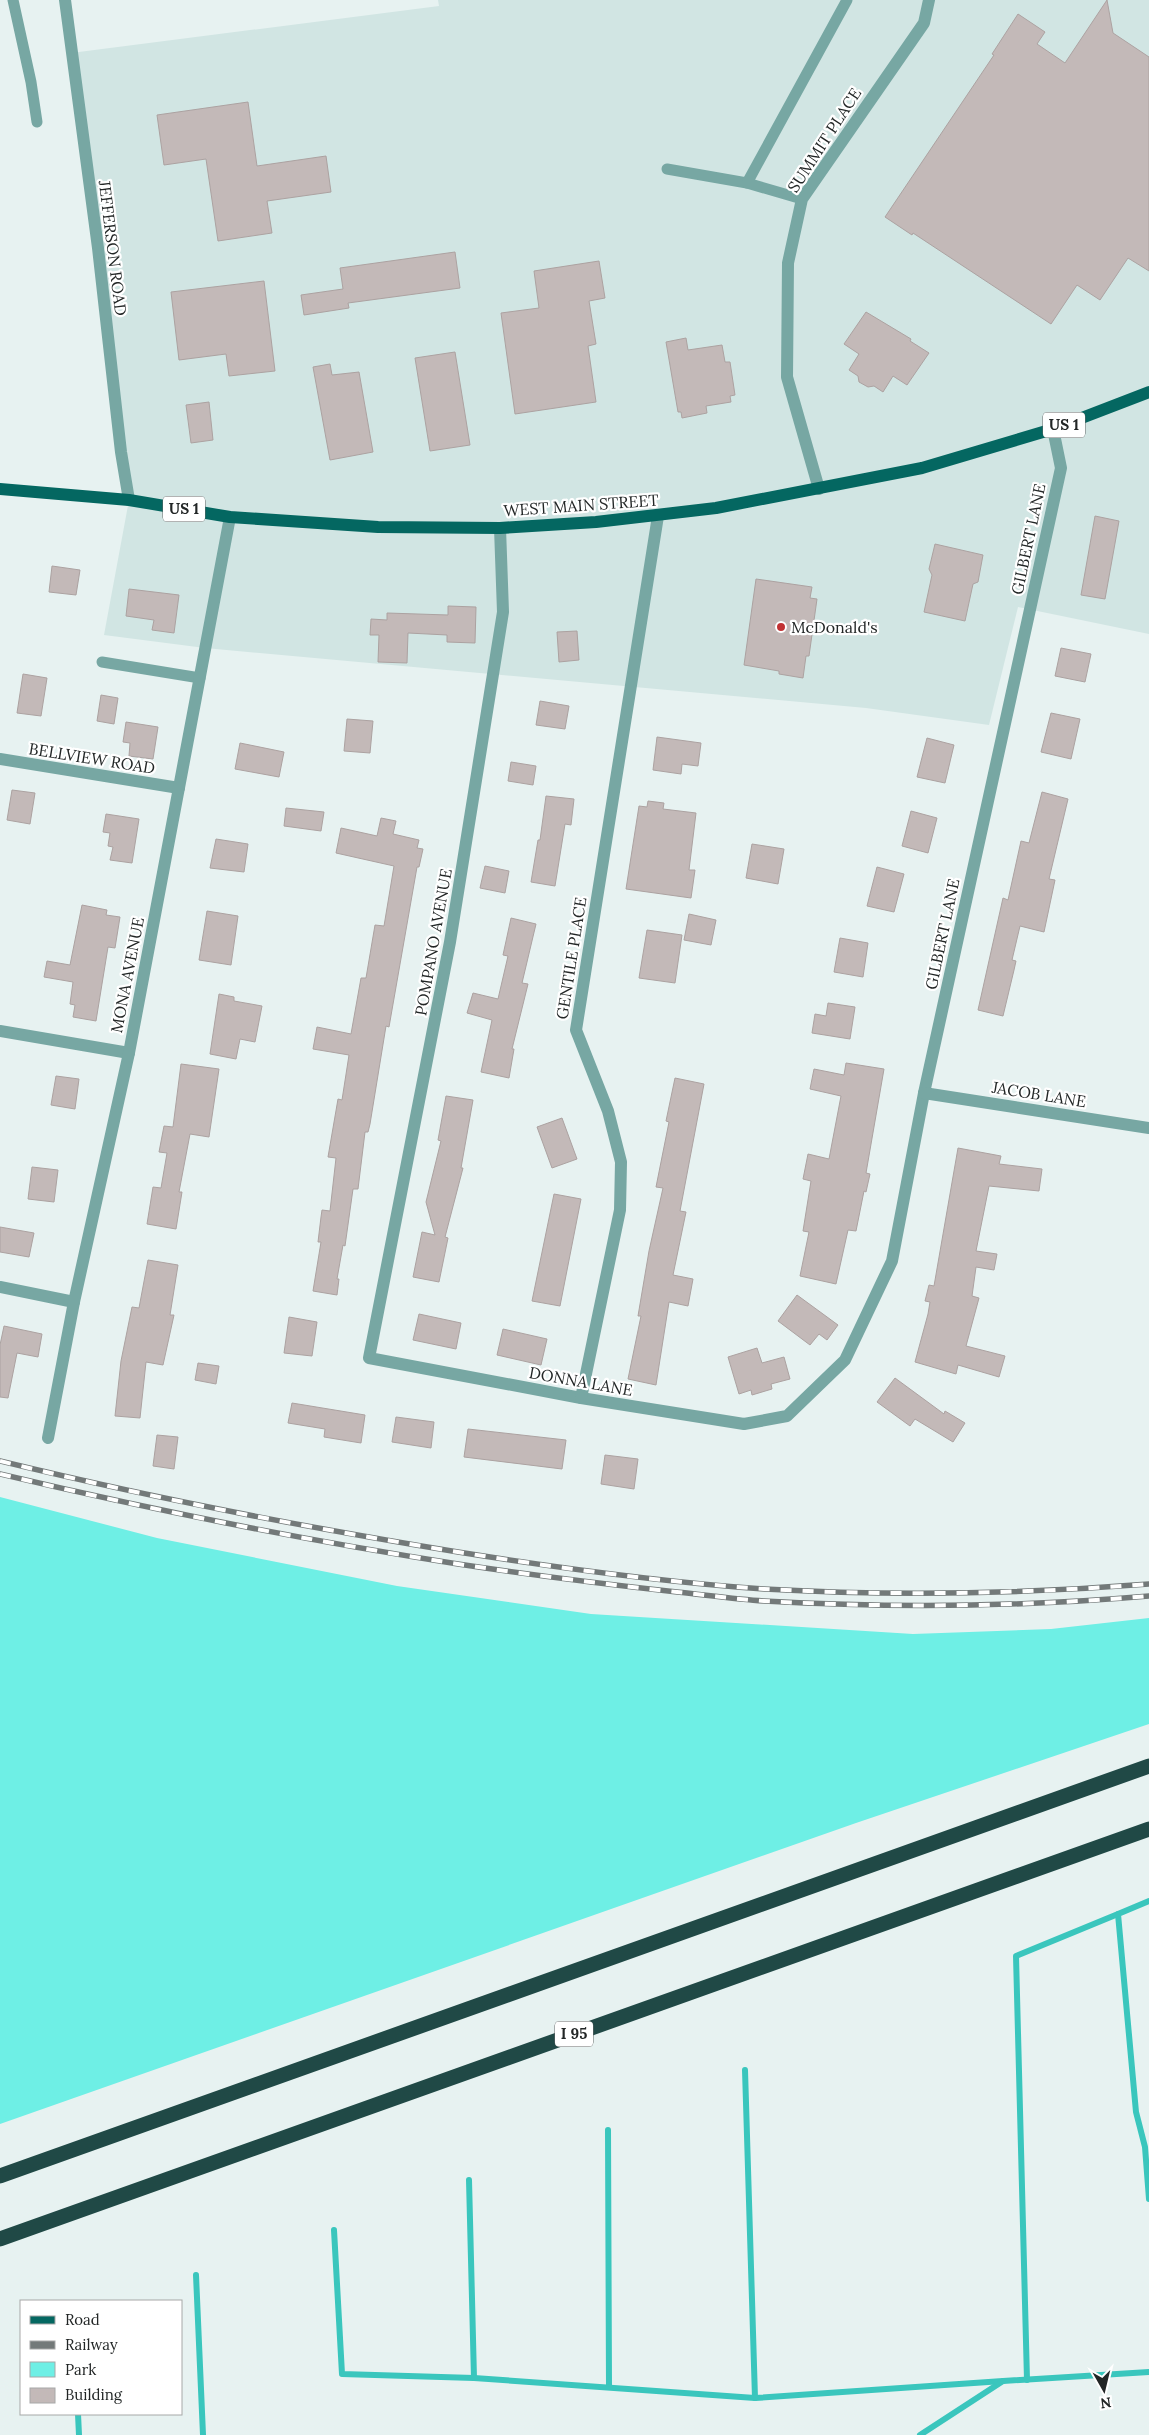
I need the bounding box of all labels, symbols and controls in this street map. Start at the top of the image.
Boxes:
street label: SUMMIT PLACE [783,84,865,196]
street label: JEFFERSON ROAD [95,178,131,317]
road number: US 1 [1043,412,1085,438]
street label: GILBERT LANE [1006,482,1050,596]
street label: WEST MAIN STREET [503,490,659,520]
road number: US 1 [163,496,205,522]
place label: McDonald's [791,617,878,637]
marker: McDonald's [775,621,787,633]
street label: BELLVIEW ROAD [27,738,157,778]
street label: POMPANO AVENUE [410,867,456,1017]
street label: GILBERT LANE [920,877,964,991]
street label: GENTILE PLACE [551,895,591,1021]
street label: MONA AVENUE [106,915,148,1035]
street label: JACOB LANE [990,1077,1088,1111]
street label: DONNA LANE [528,1362,634,1400]
road number: I 95 [555,2022,593,2046]
legend [20,2300,182,2415]
text: Road [65,2310,100,2329]
text: Railway [65,2335,118,2354]
text: Park [65,2360,96,2379]
north arrow [1079,2365,1129,2415]
text: Building [65,2385,123,2404]
text: N [1099,2393,1112,2413]

